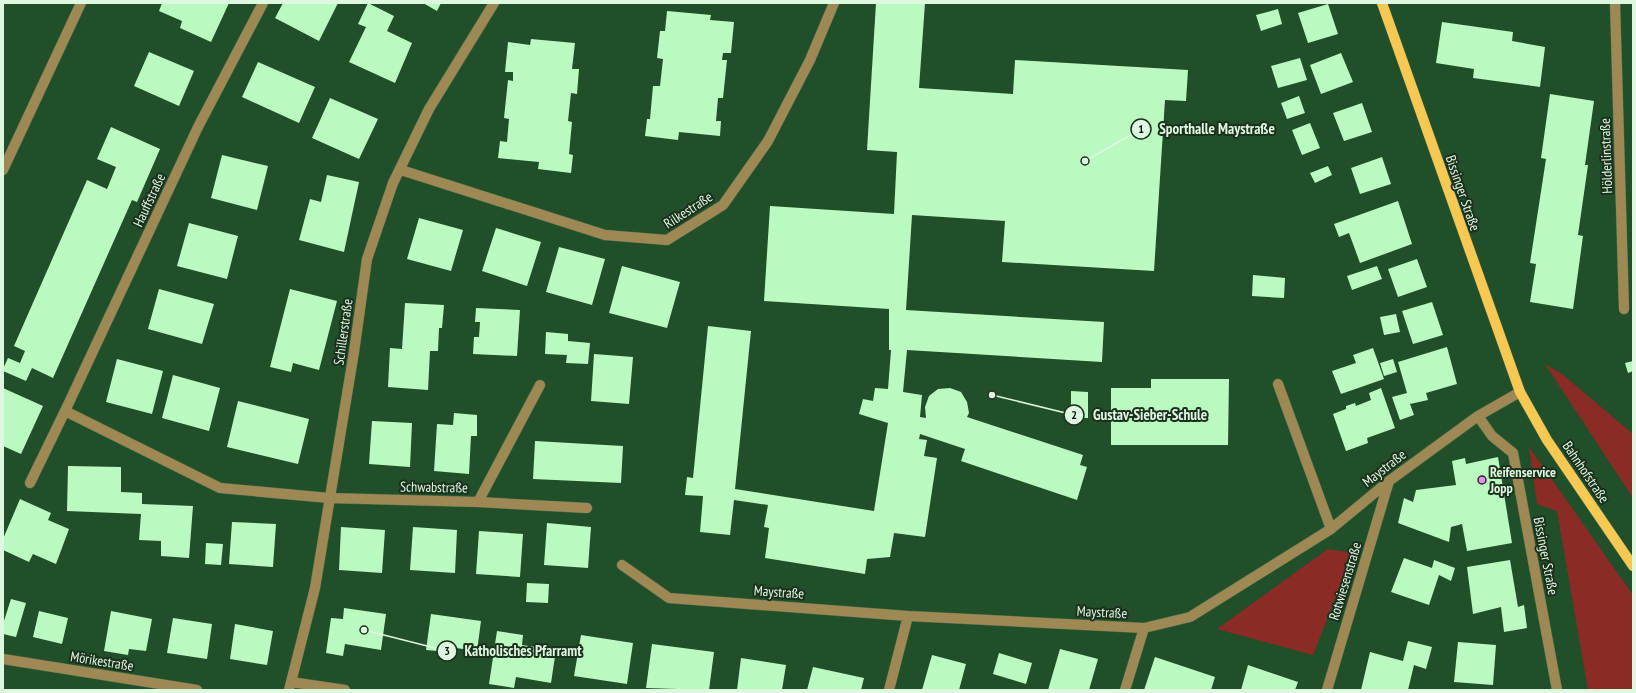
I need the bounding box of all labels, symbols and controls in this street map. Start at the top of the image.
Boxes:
callout: Sporthalle Maystraße [1131,115,1283,142]
street label: Hölderlinstraße [1596,118,1616,194]
text: Sporthalle Maystraße [1159,119,1275,138]
text: 1 [1138,121,1144,136]
street label: Bissinger Straße [1442,153,1484,233]
street label: Hauffstraße [129,170,169,230]
street label: Rilkestraße [660,187,716,232]
street label: Schillerstraße [329,297,357,366]
callout: Gustav-Sieber-Schule [1064,402,1215,429]
text: Gustav-Sieber-Schule [1093,405,1207,424]
text: 2 [1071,407,1077,422]
street label: Bahnhofstraße [1559,438,1613,507]
street label: Maystraße [1359,445,1410,491]
place label: Reifenservice Jopp [1489,463,1556,497]
marker: Reifenservice Jopp [1477,475,1487,485]
street label: Schwabstraße [400,477,468,497]
street label: Bissinger Straße [1530,516,1562,597]
street label: Rotwiesenstraße [1325,540,1365,622]
street label: Maystraße [753,581,805,603]
street label: Maystraße [1076,602,1128,622]
callout: Katholisches Pfarramt [437,638,590,665]
text: Katholisches Pfarramt [464,641,582,660]
text: 3 [444,643,450,658]
street label: Mörikestraße [69,647,135,675]

